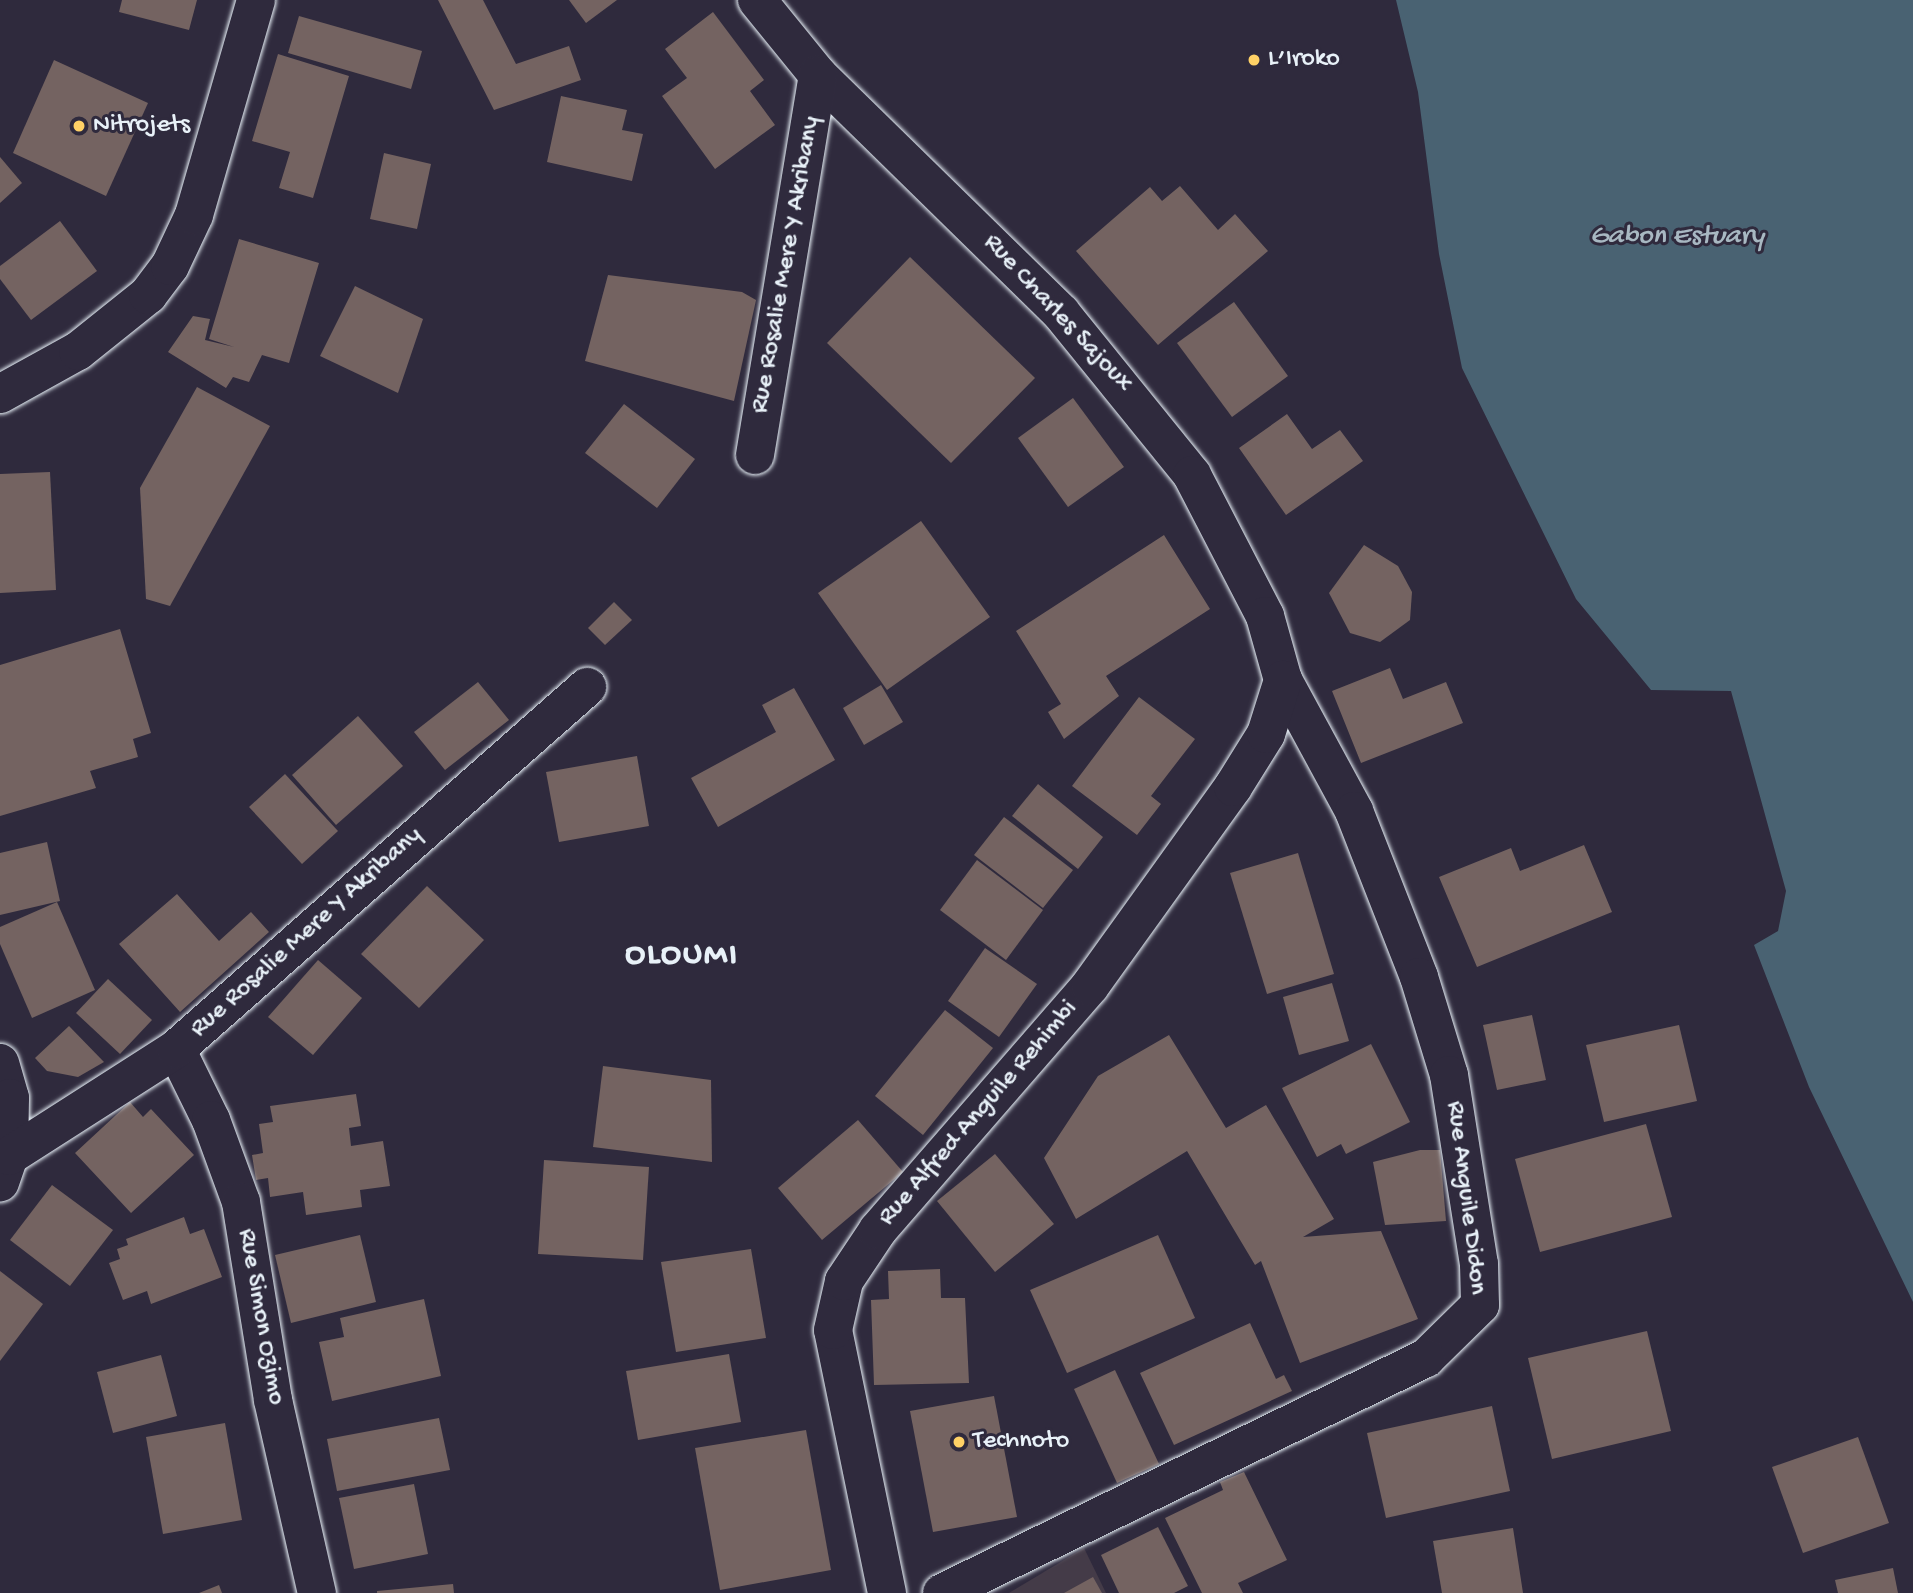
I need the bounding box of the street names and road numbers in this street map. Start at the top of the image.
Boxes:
street label: Rue Rosalie Mere Y Akribany [746,114,828,416]
street label: Rue Charles Sajoux [976,228,1138,400]
street label: Rue Rosalie Mere Y Akribany [185,821,429,1045]
street label: Rue Alfred Anguile Rehimbi [873,995,1085,1233]
street label: Rue Anguile Didon [1438,1099,1492,1297]
street label: Rue Simon Ozimo [229,1227,291,1407]

